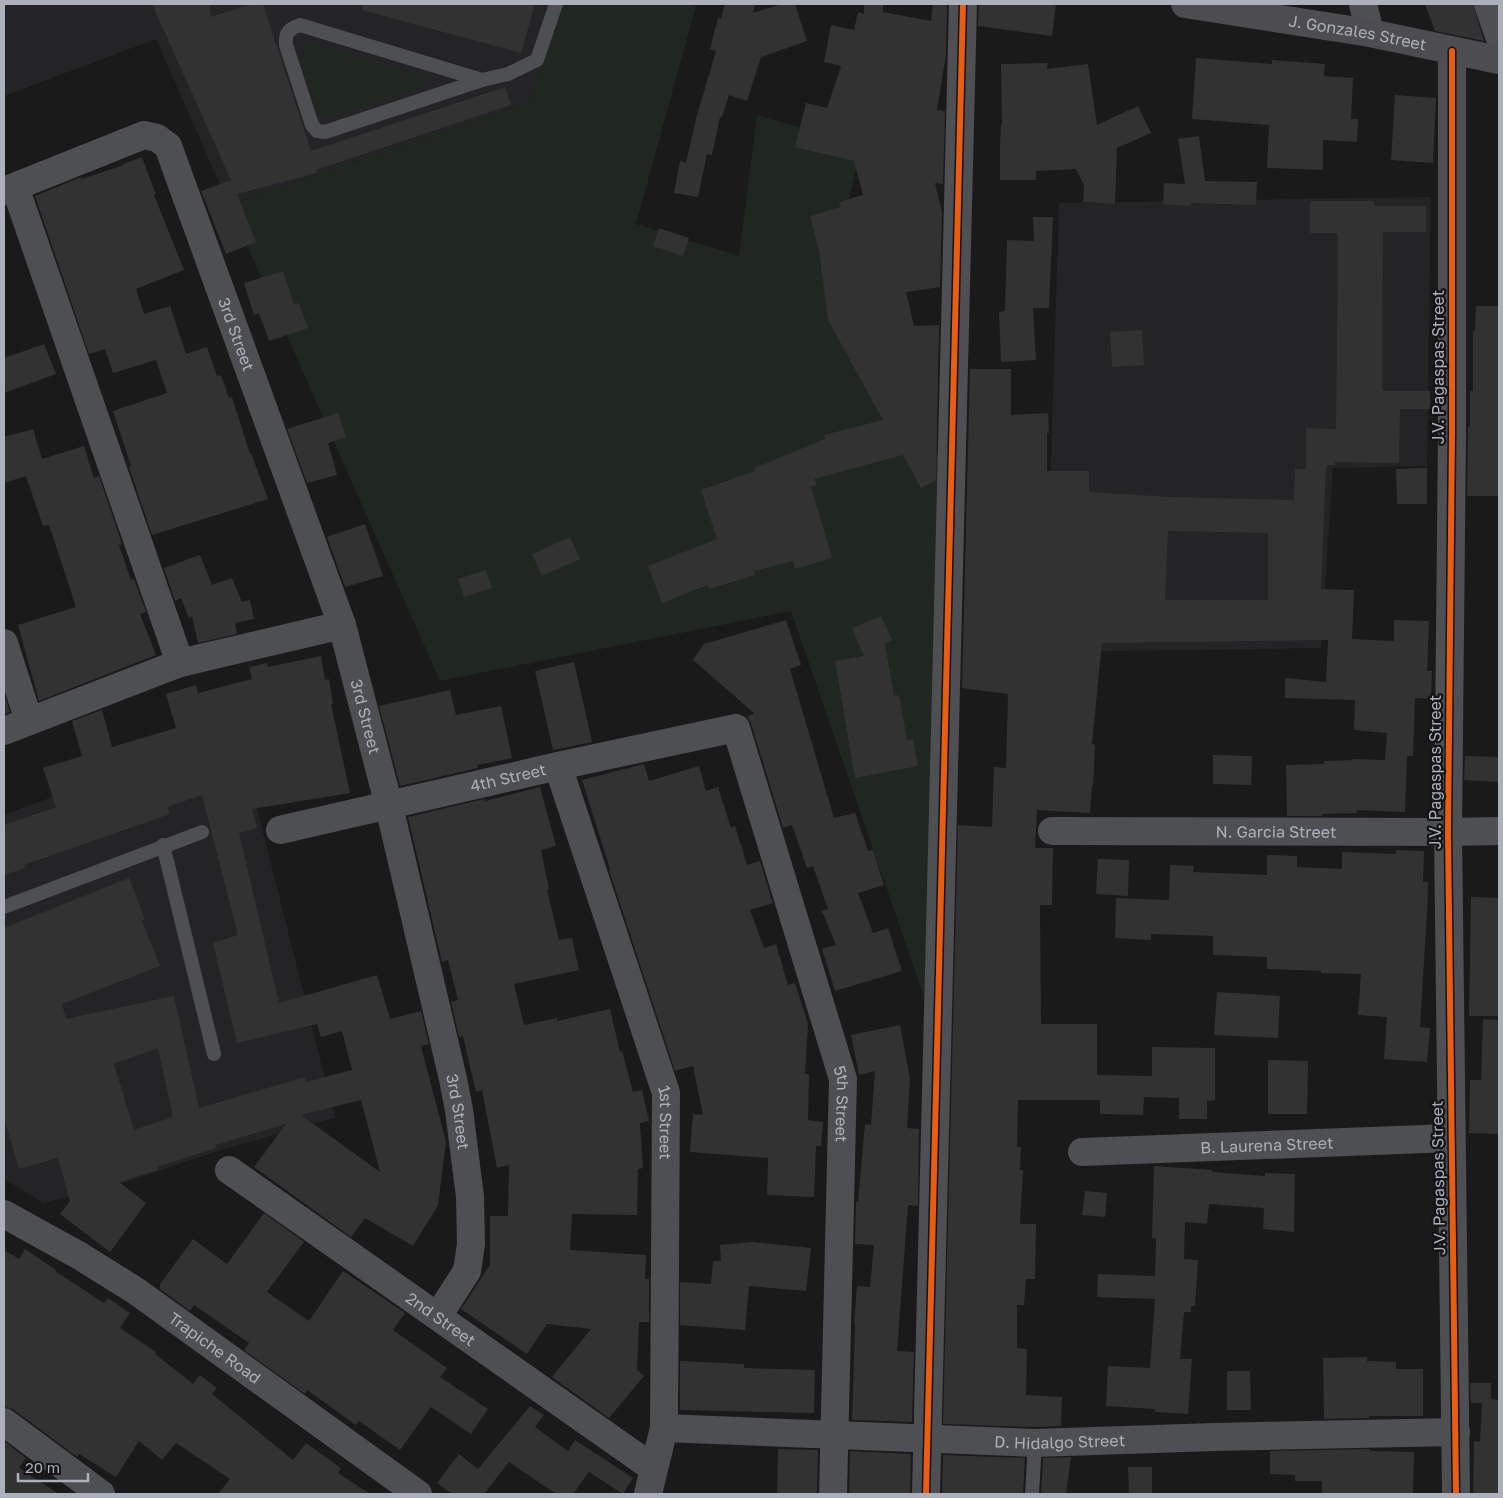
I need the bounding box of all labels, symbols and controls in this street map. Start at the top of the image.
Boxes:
street label: J. Gonzales Street [1288,10,1428,55]
street label: J.V. Pagaspas Street [1428,290,1448,444]
street label: 3rd Street [214,295,259,374]
street label: 3rd Street [346,677,385,756]
street label: J.V. Pagaspas Street [1425,695,1445,849]
street label: 4th Street [468,759,548,796]
street label: N. Garcia Street [1216,821,1336,842]
street label: 5th Street [829,1063,853,1142]
street label: 3rd Street [442,1072,474,1151]
street label: 1st Street [654,1083,676,1160]
street label: J.V. Pagaspas Street [1427,1101,1449,1255]
street label: B. Laurena Street [1200,1132,1334,1158]
street label: 2nd Street [402,1288,480,1350]
street label: Trapiche Road [165,1308,265,1388]
street label: D. Hidalgo Street [994,1430,1125,1453]
scale bar [18,1450,88,1482]
text: 20 m [25,1458,60,1476]

